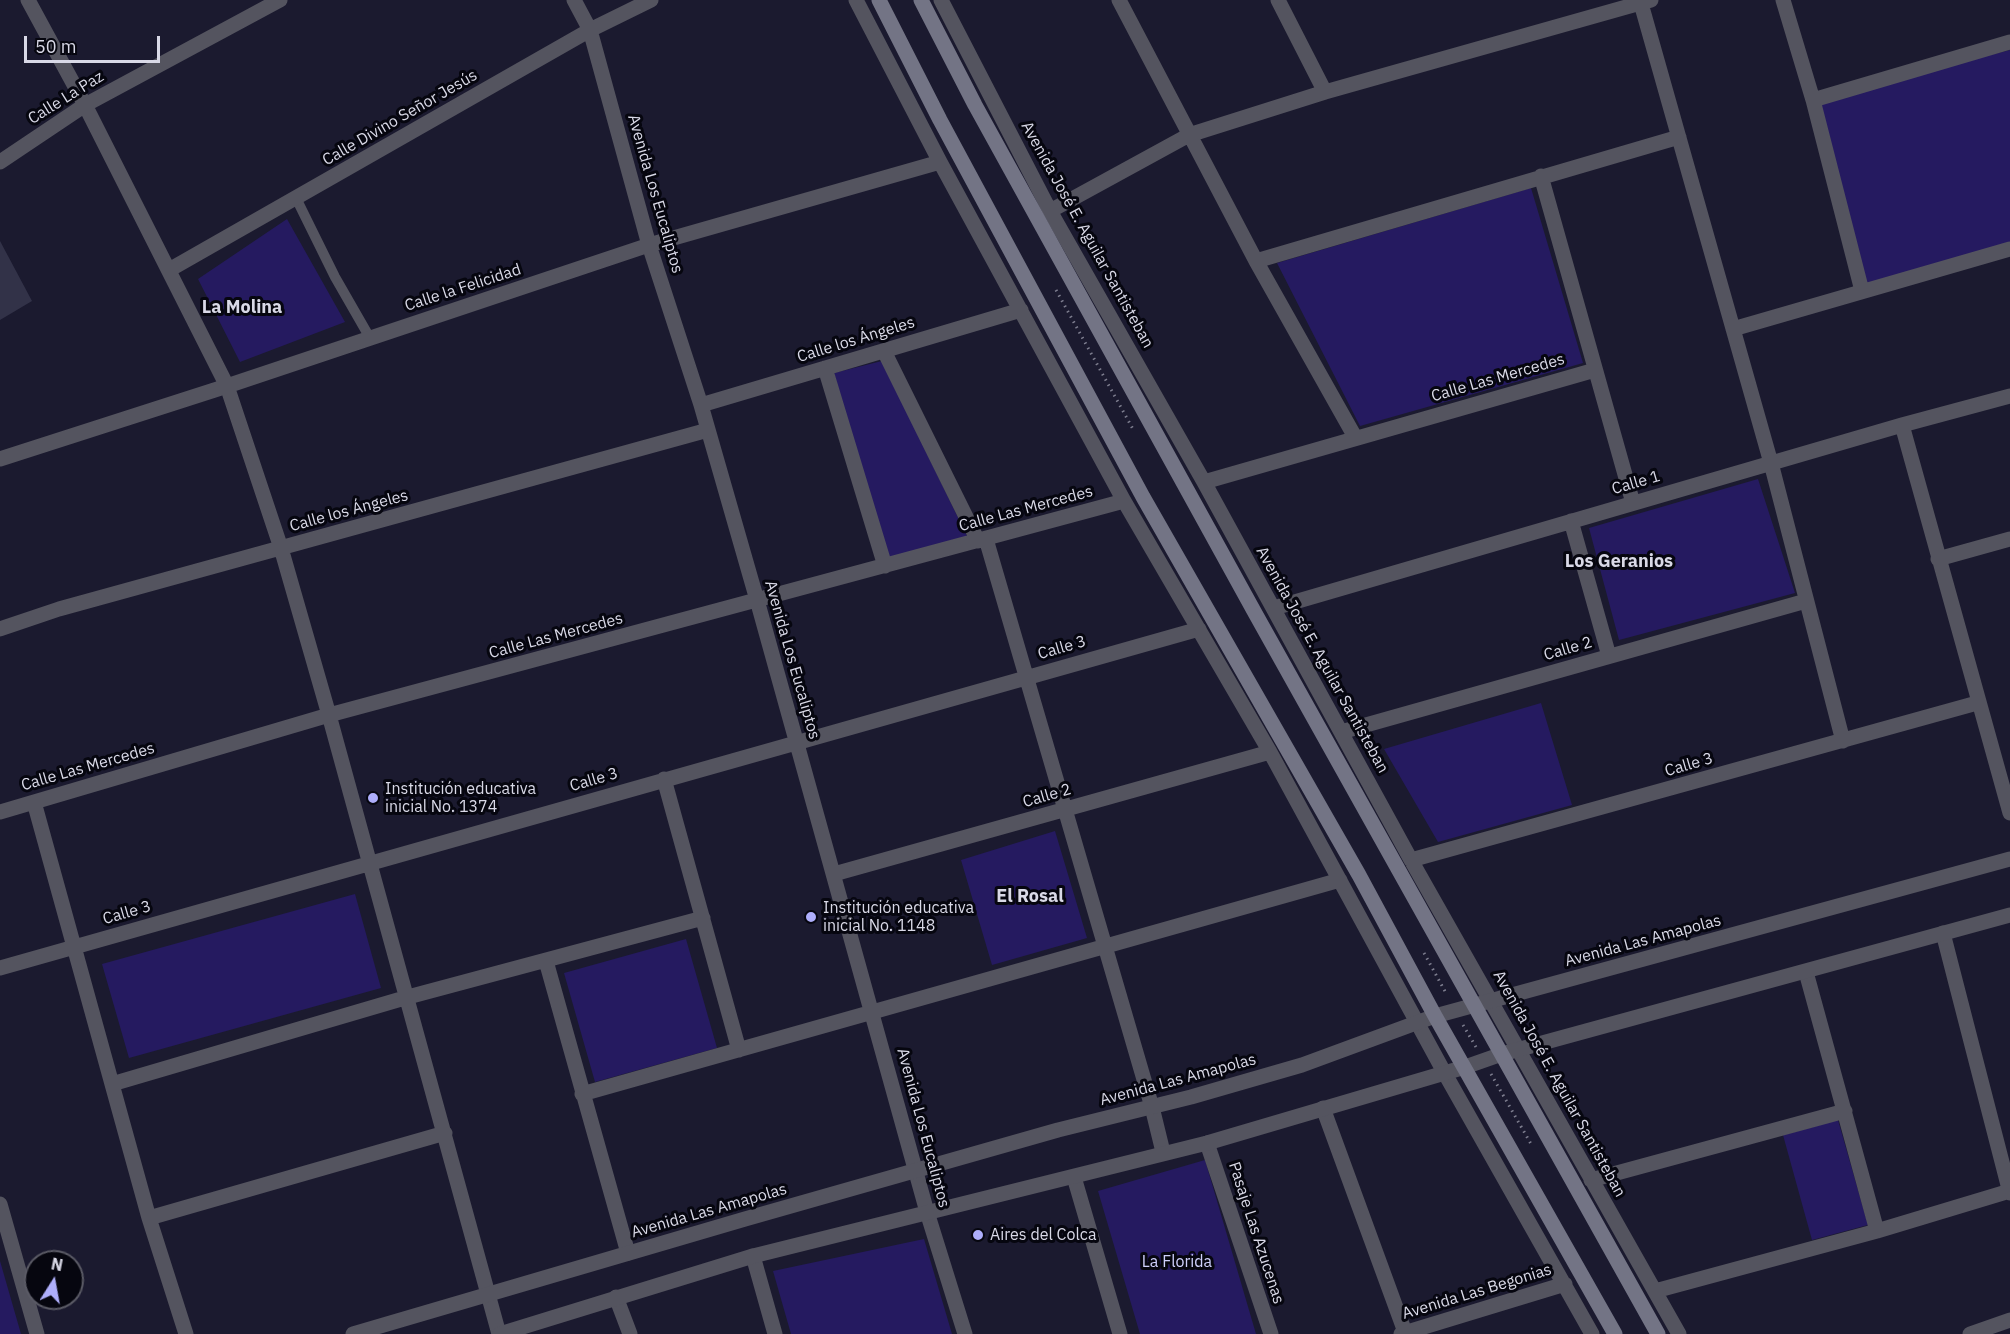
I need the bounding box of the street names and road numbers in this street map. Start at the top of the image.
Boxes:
street label: Calle Divino Señor Jesús [319,66,481,170]
street label: Calle La Paz [25,67,107,129]
street label: Avenida Los Eucaliptos [623,112,687,276]
street label: Avenida José E. Aguilar Santisteban [1017,118,1157,352]
street label: Calle la Felicidad [402,260,524,316]
street label: Calle los Ángeles [795,313,917,367]
street label: Calle Las Mercedes [1429,350,1567,406]
street label: Calle 1 [1610,467,1662,499]
street label: Calle Las Mercedes [957,482,1095,536]
street label: Calle los Ángeles [288,486,410,536]
street label: Avenida José E. Aguilar Santisteban [1252,543,1392,777]
street label: Avenida Los Eucaliptos [760,578,824,742]
street label: Calle Las Mercedes [487,609,625,663]
street label: Calle 3 [1036,632,1088,664]
street label: Calle 2 [1542,633,1594,665]
street label: Calle Las Mercedes [19,739,157,795]
street label: Calle 3 [1663,749,1715,781]
street label: Calle 3 [568,764,620,796]
street label: Calle 2 [1021,780,1073,812]
street label: Calle 3 [101,897,153,929]
street label: Avenida Las Amapolas [1563,911,1723,971]
street label: Avenida José E. Aguilar Santisteban [1489,967,1629,1201]
street label: Avenida Los Eucaliptos [892,1046,954,1210]
street label: Avenida Las Amapolas [1098,1050,1258,1110]
street label: Pasaje Las Azucenas [1224,1160,1288,1306]
street label: Avenida Las Amapolas [629,1180,789,1242]
street label: Avenida Las Begonias [1400,1260,1554,1324]

